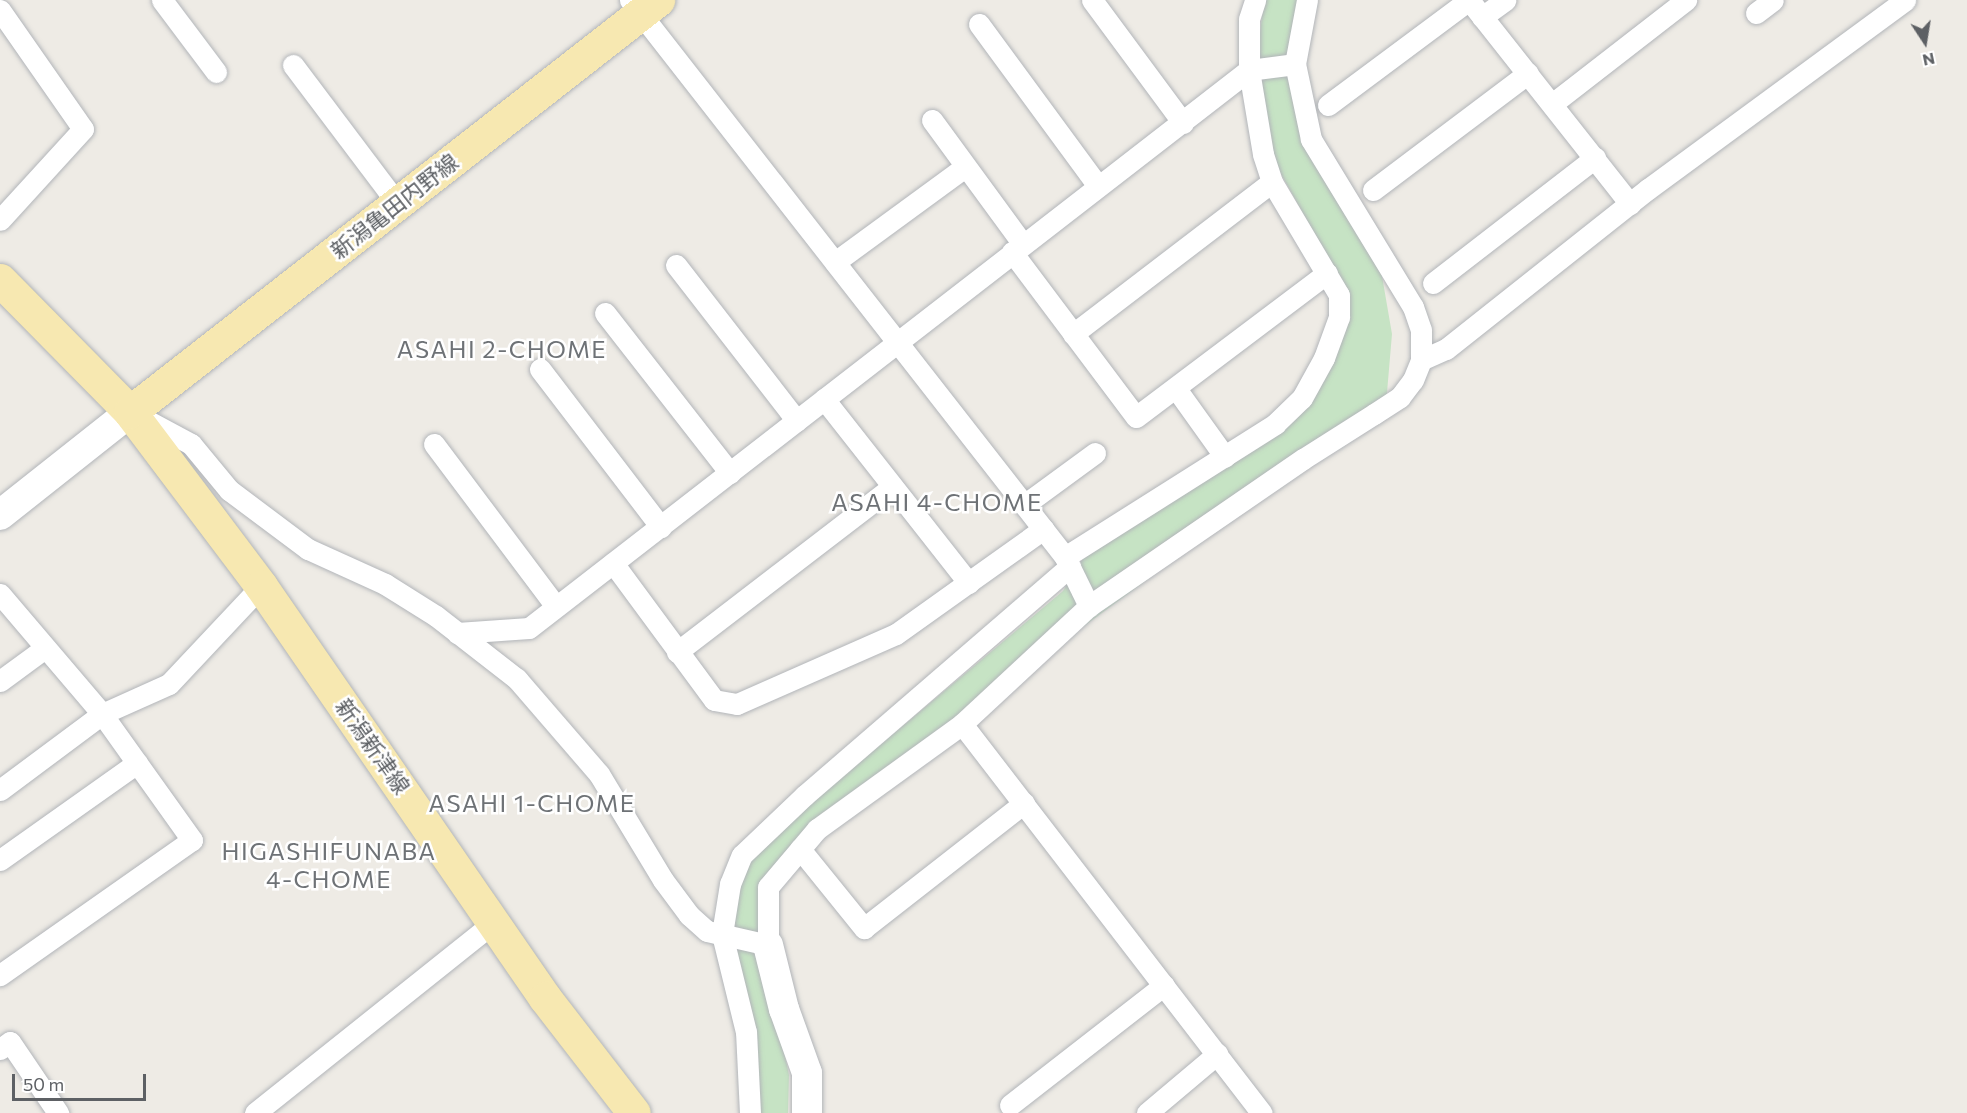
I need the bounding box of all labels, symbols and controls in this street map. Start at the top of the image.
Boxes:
north arrow [1895,12,1955,72]
text: N [1921,50,1937,71]
street label: 新潟亀田内野線 [325,148,463,264]
district label: ASAHI 2-CHOME [397,335,607,363]
district label: ASAHI 4-CHOME [831,488,1043,516]
street label: 新潟新津線 [331,693,415,799]
district label: ASAHI 1-CHOME [428,789,636,817]
district label: HIGASHIFUNABA 4-CHOME [221,837,437,893]
scale bar [15,1062,148,1100]
text: 50 m [23,1073,64,1095]

